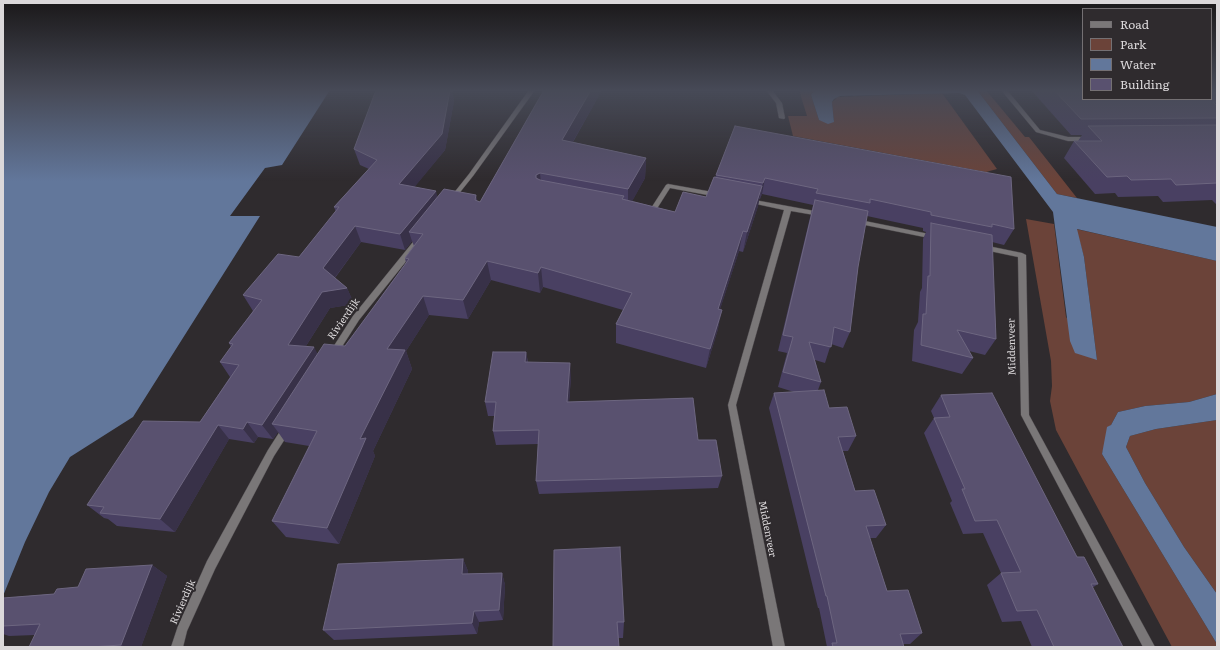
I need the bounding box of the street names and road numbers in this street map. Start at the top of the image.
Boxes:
street label: Rivierdijk [325,296,363,342]
street label: Middenveer [1006,318,1018,376]
street label: Middenveer [756,500,778,558]
street label: Rivierdijk [168,578,198,626]

